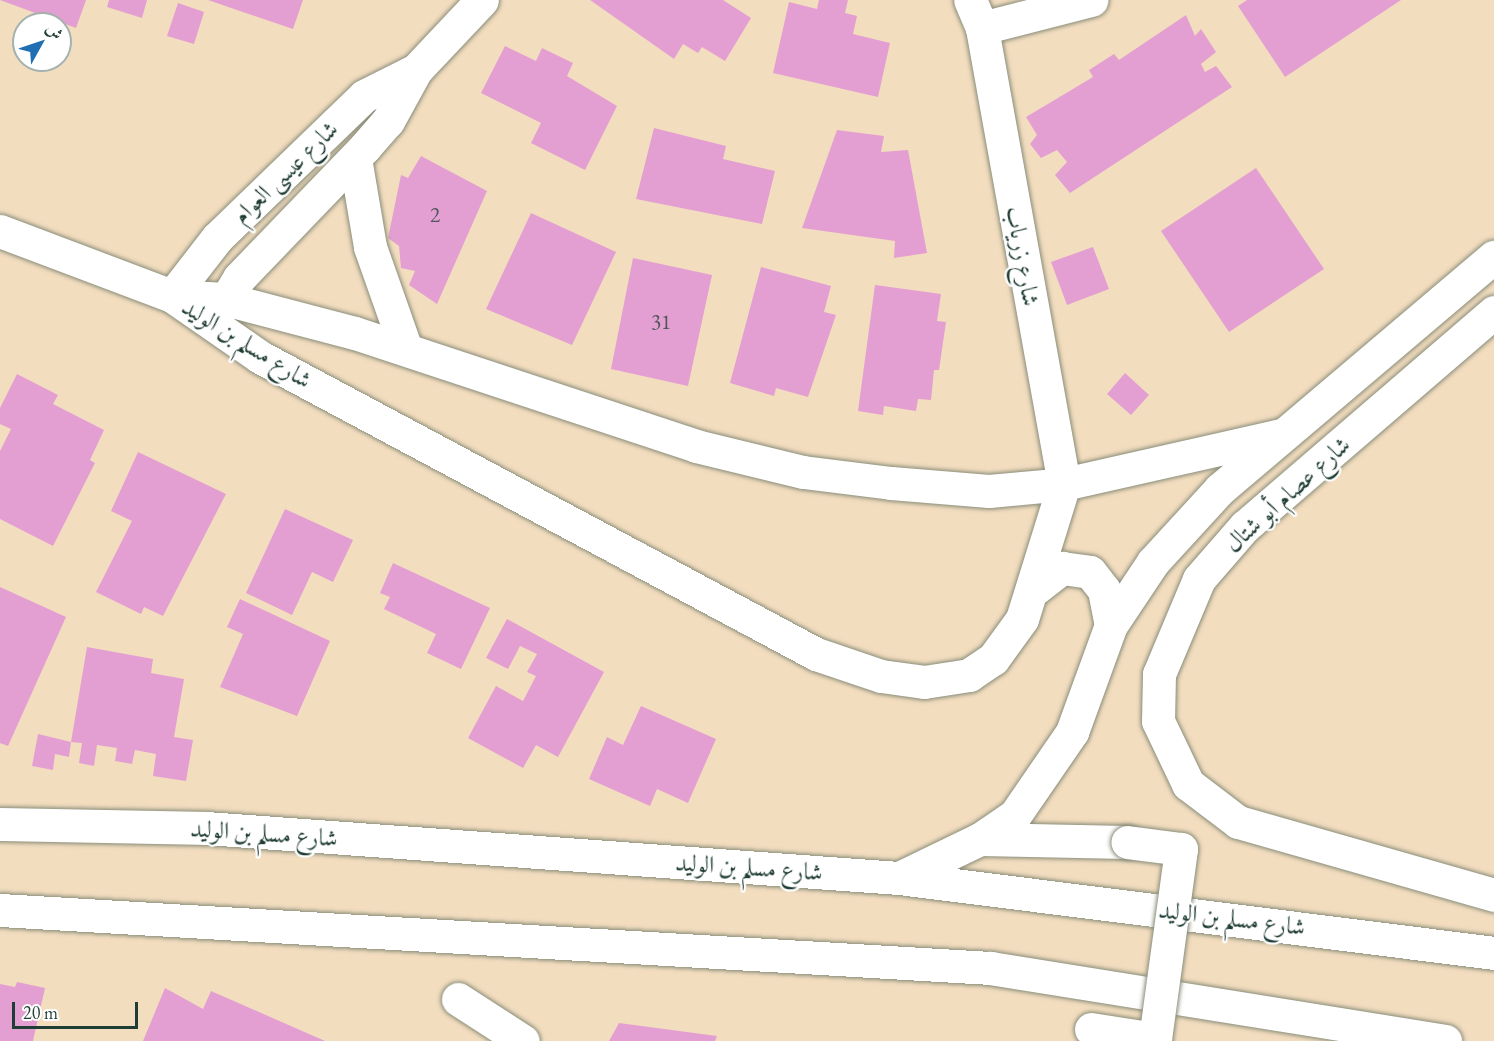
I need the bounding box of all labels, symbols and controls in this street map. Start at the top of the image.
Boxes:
north arrow [12,12,72,72]
text: ش [41,19,68,44]
street label: شارع عيسى العوام [226,115,344,229]
house number: 2 [430,202,440,228]
street label: شارع زرياب [1000,204,1046,308]
street label: شارع مسلم بن الوليد [177,292,317,394]
house number: 31 [651,309,671,335]
street label: شارع عصام أبو شتال [1218,430,1356,558]
street label: شارع مسلم بن الوليد [189,813,339,853]
street label: شارع مسلم بن الوليد [674,847,824,887]
street label: شارع مسلم بن الوليد [1157,895,1307,941]
scale bar [15,990,141,1028]
text: 20 m [23,1001,58,1024]

